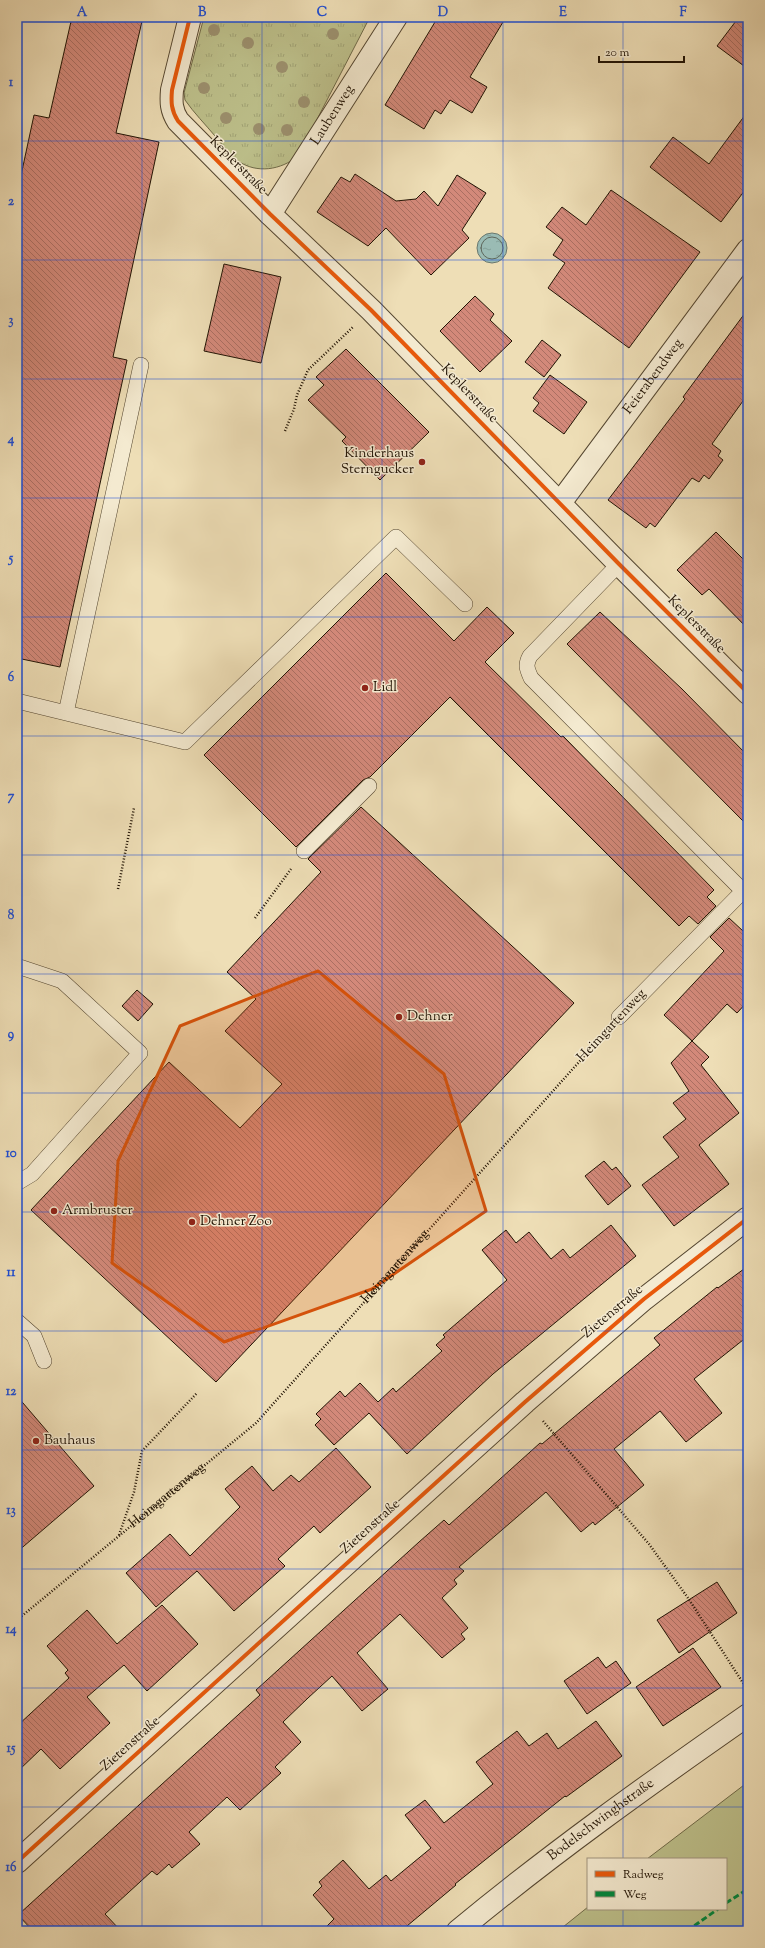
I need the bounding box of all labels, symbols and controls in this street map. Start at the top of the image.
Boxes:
text: A [77,4,88,22]
text: B [198,4,207,22]
text: C [317,4,327,22]
text: D [438,4,448,22]
text: E [559,4,567,22]
text: F [679,4,687,22]
scale bar [599,38,684,64]
text: 20 m [605,44,630,62]
text: 1 [9,74,14,92]
street label: Laubenweg [306,81,360,150]
street label: Keplerstraße [204,132,272,200]
text: 2 [8,193,15,211]
text: 3 [8,312,14,330]
street label: Feierabendweg [619,335,689,419]
street label: Keplerstraße [436,360,502,428]
text: 4 [7,431,15,449]
place label: Kinderhaus Sterngucker [341,444,415,480]
marker: Kinderhaus Sterngucker [417,457,427,467]
text: 5 [8,550,14,568]
street label: Keplerstraße [662,591,730,659]
text: 6 [8,669,15,687]
place label: Lidl [373,678,397,698]
marker: Lidl [360,683,370,693]
text: 7 [8,788,15,806]
text: 8 [8,907,15,925]
street label: Heimgartenweg [573,985,651,1067]
place label: Dehner [407,1007,453,1027]
marker: Dehner [394,1012,404,1022]
text: 9 [8,1026,15,1044]
text: 10 [5,1145,17,1163]
place label: Armbruster [62,1201,134,1221]
marker: Armbruster [49,1206,59,1216]
place label: Dehner Zoo [200,1212,272,1232]
marker: Dehner Zoo [187,1217,197,1227]
street label: Heimgartenweg [357,1225,434,1309]
text: 11 [7,1264,16,1282]
street label: Zietenstraße [578,1281,648,1343]
text: 12 [6,1383,17,1401]
place label: Bauhaus [44,1431,95,1451]
marker: Bauhaus [31,1436,41,1446]
street label: Heimgartenweg [125,1458,210,1534]
street label: Zietenstraße [337,1495,405,1559]
text: 13 [6,1502,16,1520]
text: 14 [6,1621,17,1639]
street label: Zietenstraße [97,1712,165,1776]
text: 15 [7,1740,16,1758]
street label: Bodelschwinghstraße [544,1774,659,1866]
legend [587,1858,727,1910]
text: 16 [6,1859,17,1877]
text: Radweg [623,1866,664,1884]
text: Weg [623,1886,647,1904]

